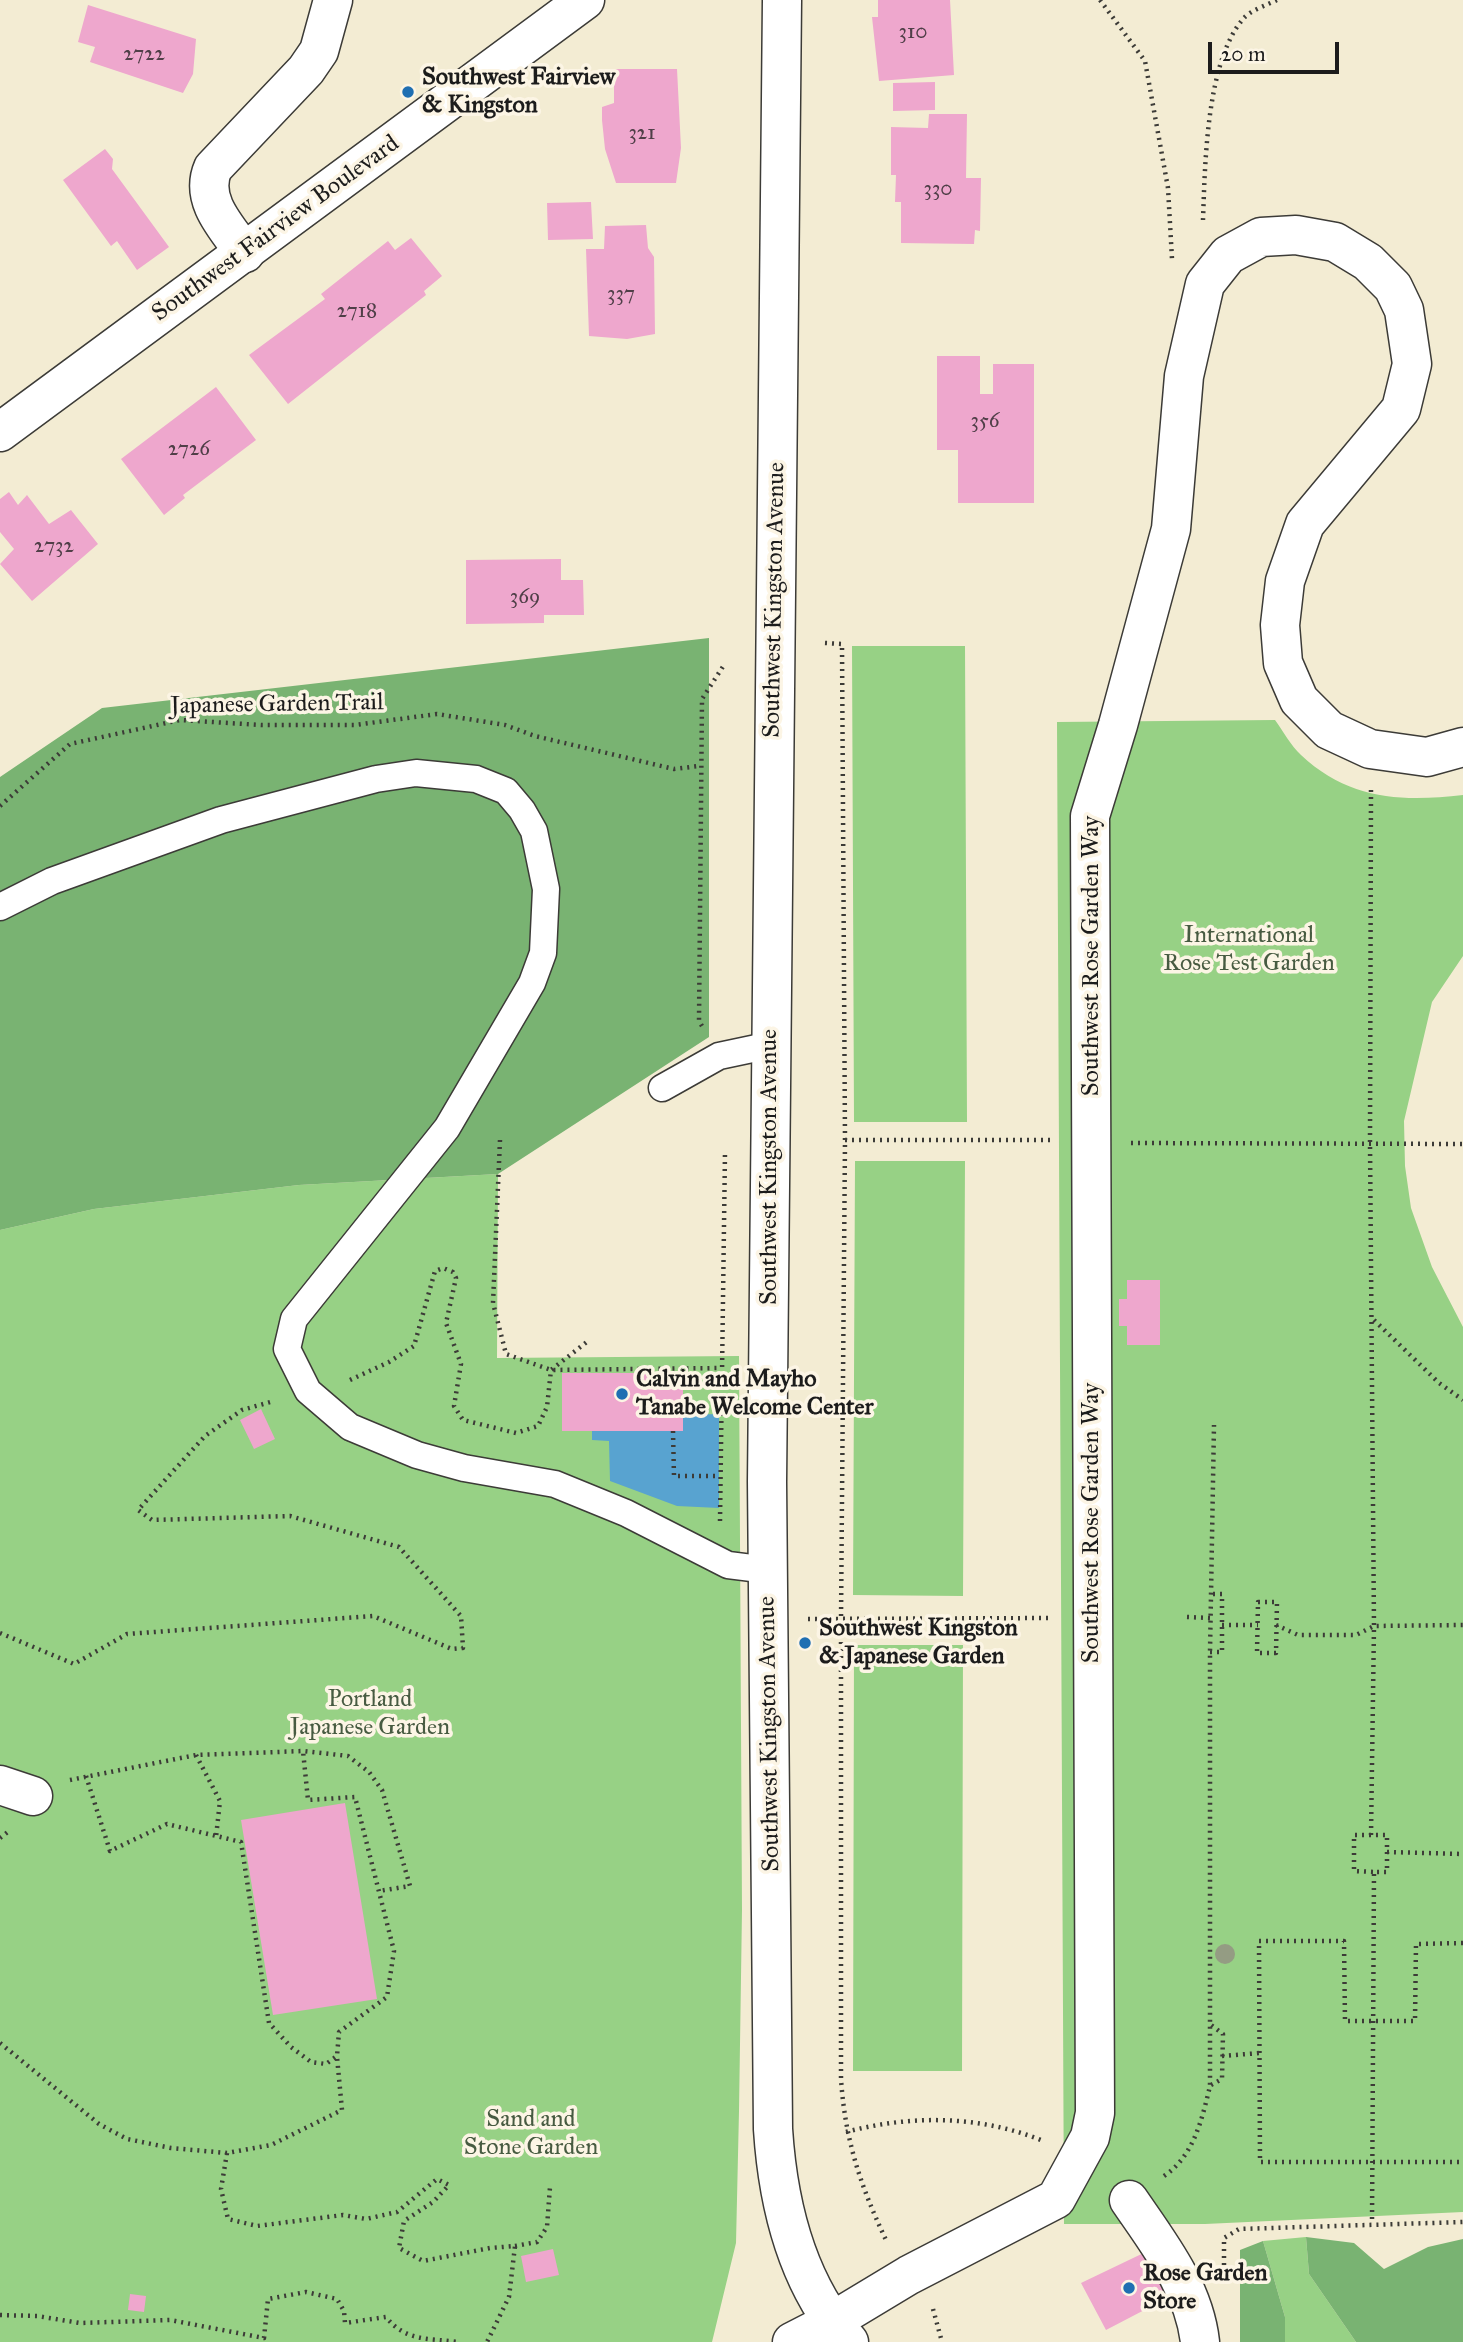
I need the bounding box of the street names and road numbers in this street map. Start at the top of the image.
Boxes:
street label: Southwest Fairview Boulevard [147,130,405,328]
street label: Southwest Kingston Avenue [758,462,792,738]
street label: Japanese Garden Trail [170,689,384,721]
street label: Southwest Rose Garden Way [1078,816,1106,1096]
street label: Southwest Kingston Avenue [756,1029,784,1305]
street label: Southwest Rose Garden Way [1078,1383,1106,1663]
street label: Southwest Kingston Avenue [753,1596,787,1872]

